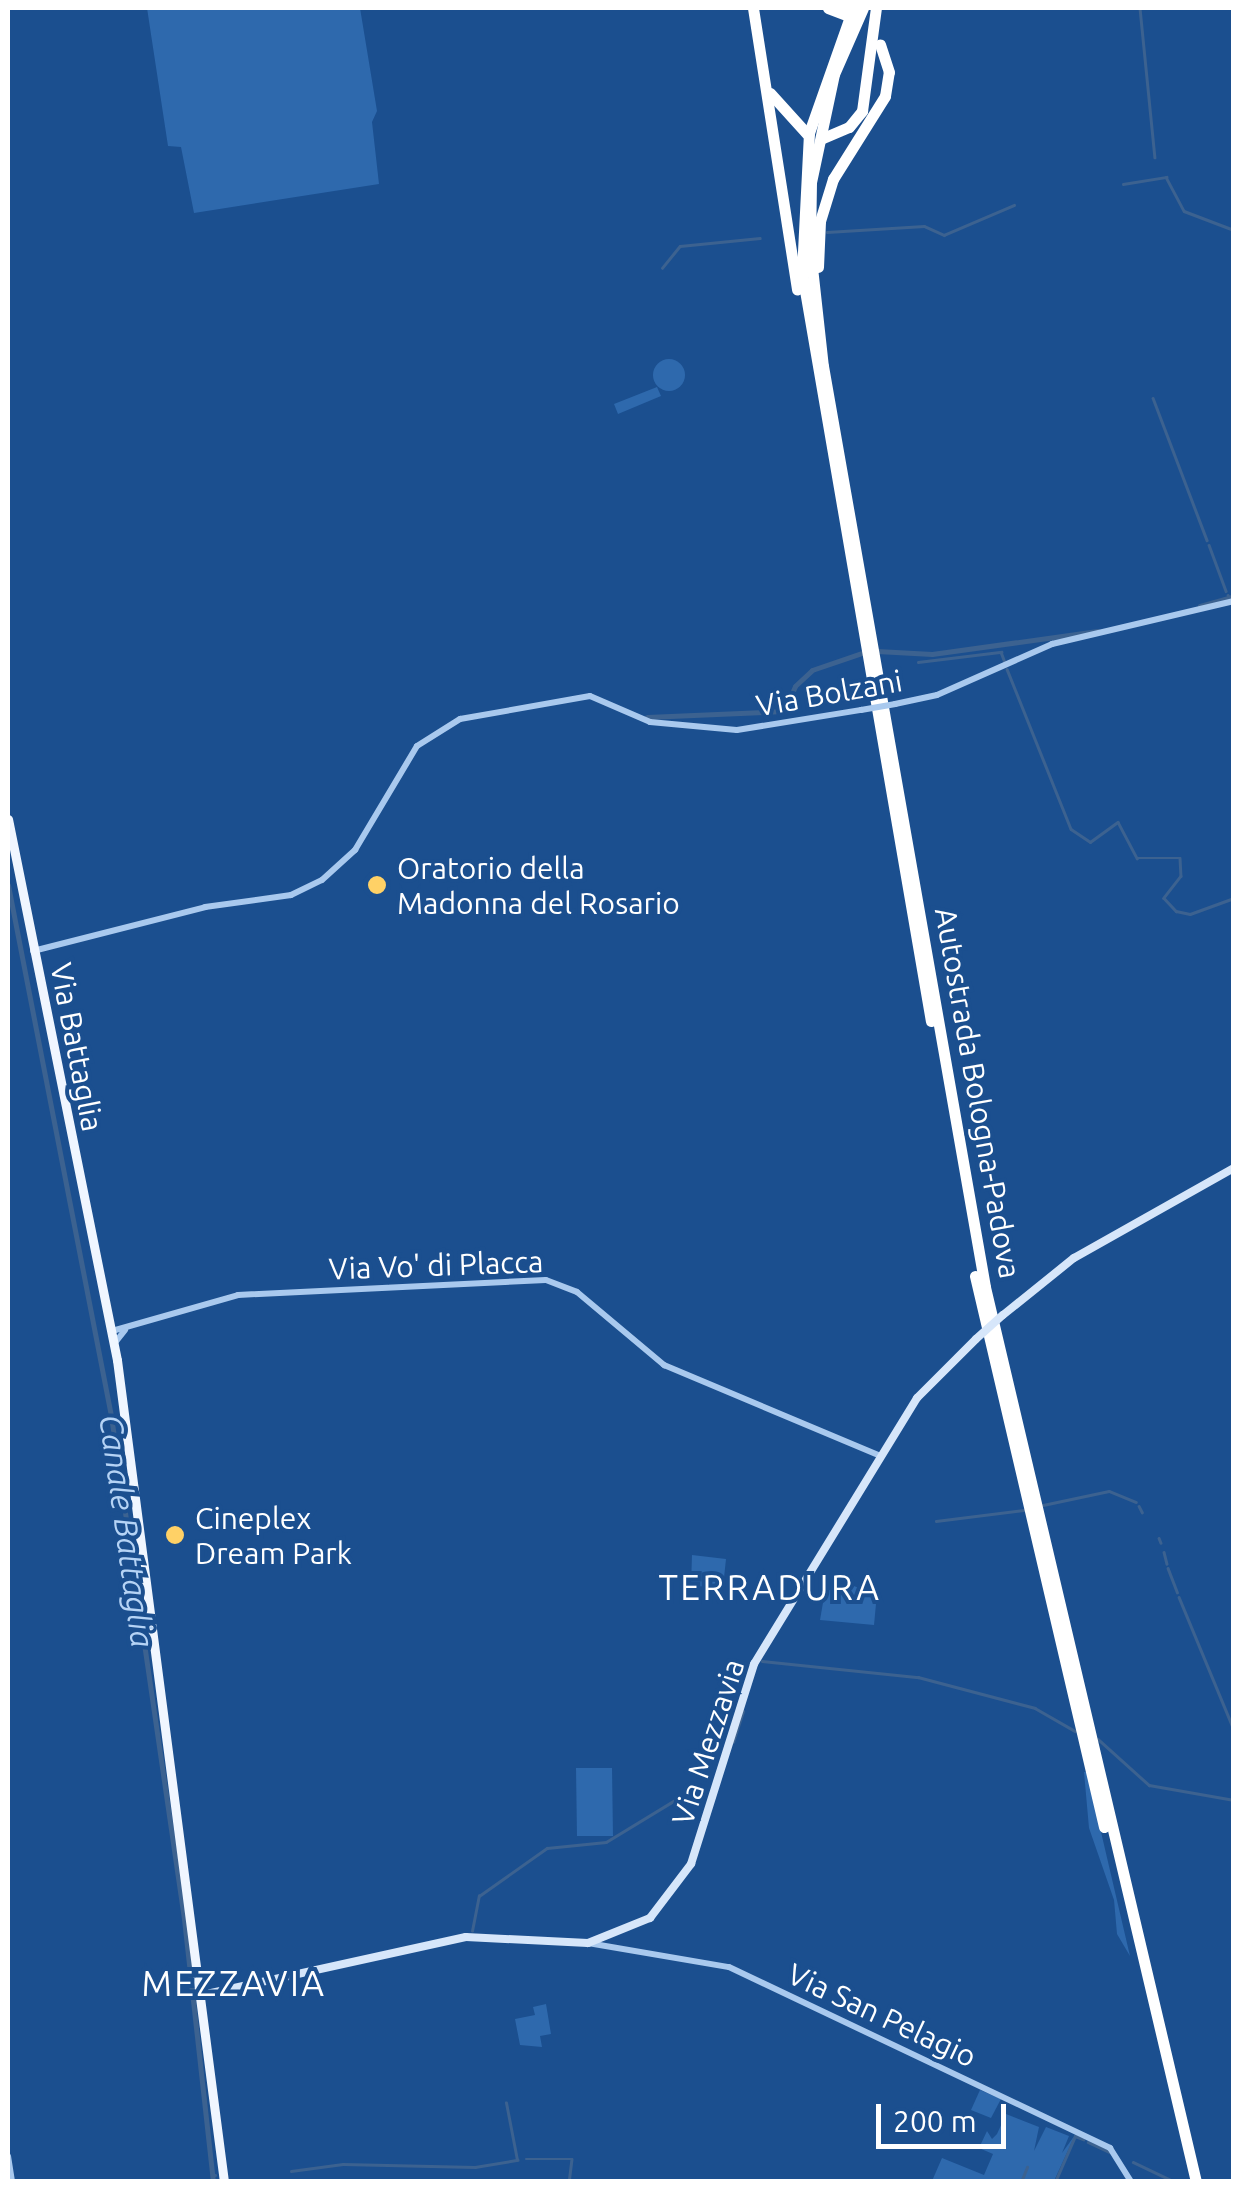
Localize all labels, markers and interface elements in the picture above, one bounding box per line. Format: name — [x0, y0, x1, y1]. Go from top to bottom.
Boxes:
street label: Via Bolzani — [753, 662, 905, 724]
place label: Oratorio della Madonna del Rosario — [397, 850, 680, 920]
marker: Oratorio della Madonna del Rosario — [366, 874, 388, 896]
street label: Autostrada Bologna-Padova — [928, 905, 1028, 1281]
street label: Via Battaglia — [43, 960, 111, 1134]
street label: Via Vo' di Placca — [328, 1243, 544, 1287]
water label: Canale Battaglia — [92, 1412, 162, 1650]
place label: Cineplex Dream Park — [195, 1500, 352, 1570]
marker: Cineplex Dream Park — [164, 1524, 186, 1546]
district label: TERRADURA — [658, 1566, 882, 1608]
street label: Via Mezzavia — [664, 1654, 752, 1830]
street label: Via San Pelagio — [782, 1956, 982, 2074]
district label: MEZZAVIA — [141, 1962, 327, 2004]
scale bar — [881, 2084, 1011, 2146]
text: 200 m — [893, 2104, 977, 2138]

